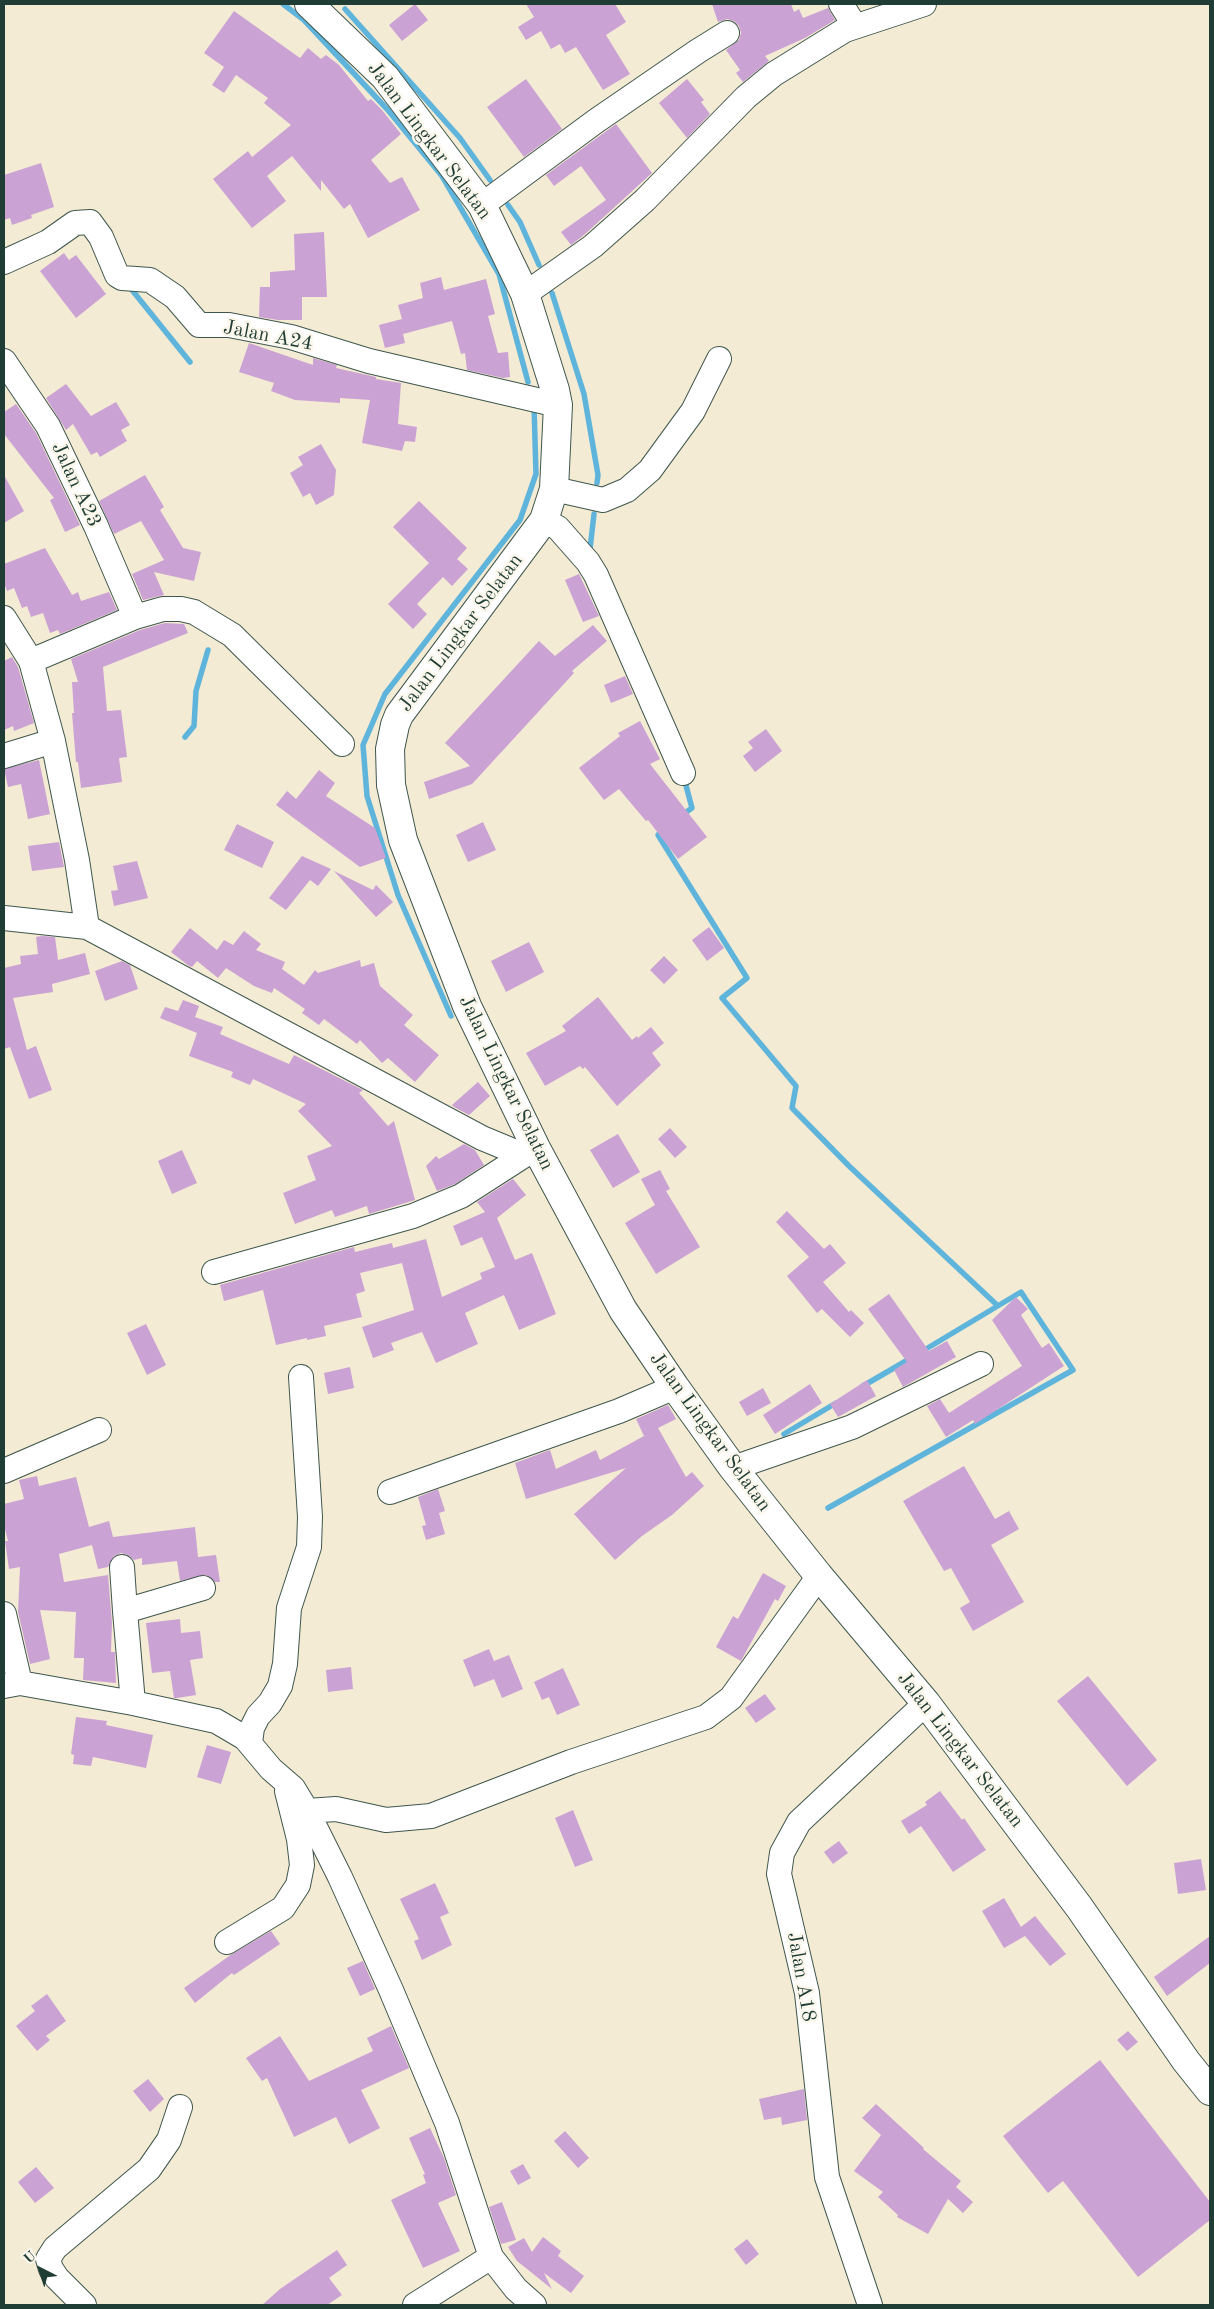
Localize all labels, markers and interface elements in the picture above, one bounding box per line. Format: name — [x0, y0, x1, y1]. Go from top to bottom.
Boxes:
street label: Jalan Lingkar Selatan — [362, 57, 496, 225]
street label: Jalan A24 — [221, 316, 315, 356]
street label: Jalan A23 — [46, 439, 106, 531]
street label: Jalan Lingkar Selatan — [394, 549, 528, 717]
street label: Jalan Lingkar Selatan — [453, 992, 559, 1174]
street label: Jalan Lingkar Selatan — [644, 1348, 776, 1516]
street label: Jalan Lingkar Selatan — [892, 1667, 1028, 1833]
street label: Jalan A18 — [781, 1930, 821, 2024]
north arrow — [15, 2244, 65, 2294]
text: U — [21, 2249, 39, 2267]

